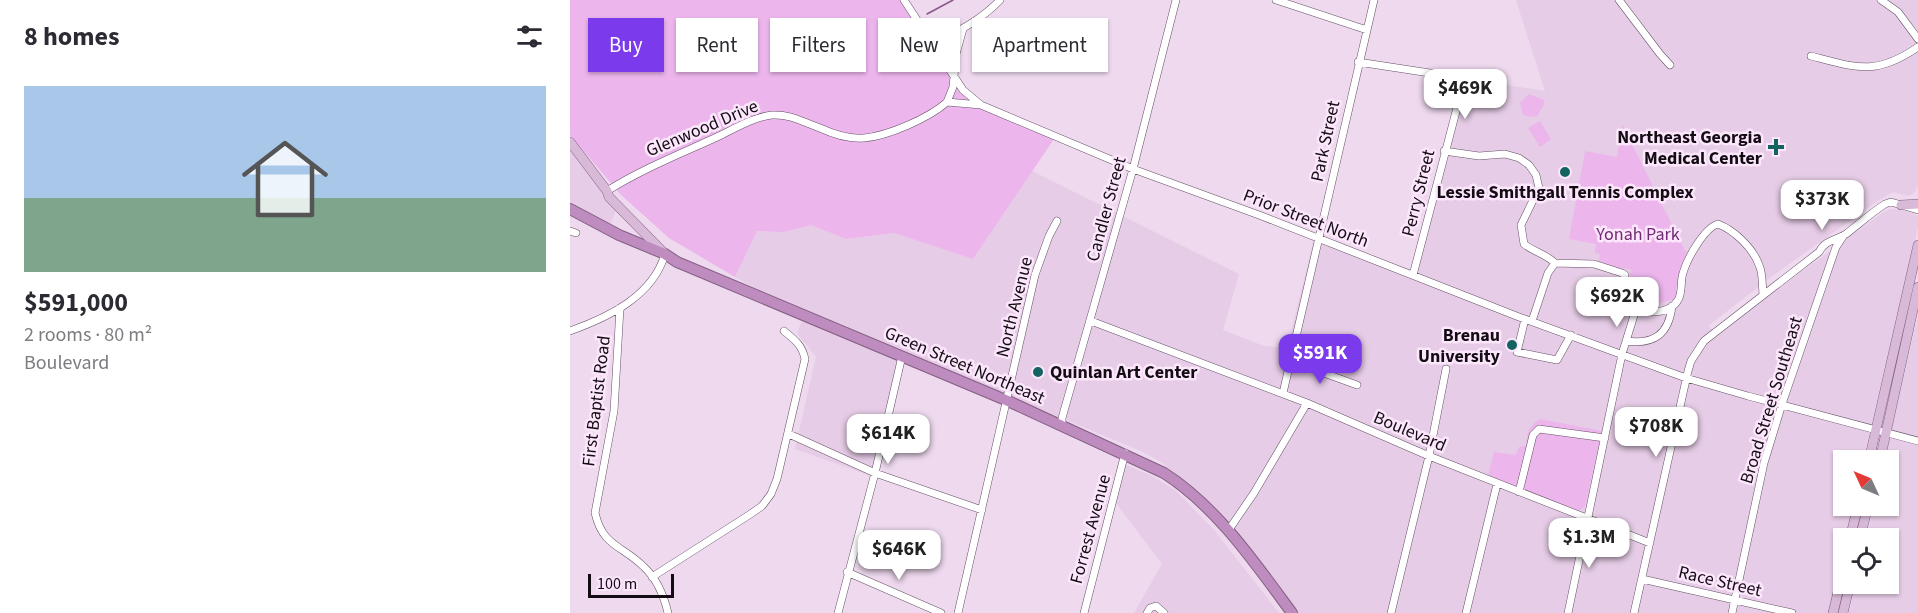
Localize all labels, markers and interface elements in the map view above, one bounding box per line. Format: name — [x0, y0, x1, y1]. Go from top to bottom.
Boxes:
text: 8 homes — [24, 18, 119, 55]
chip: Buy — [588, 18, 664, 72]
chip: Rent — [676, 18, 758, 72]
chip: Filters — [770, 18, 866, 72]
chip: New — [878, 18, 960, 72]
chip: Apartment — [972, 18, 1108, 72]
icon: filters — [513, 20, 546, 53]
pin: $469K — [1423, 69, 1507, 120]
text: $469K — [1438, 74, 1492, 102]
street label: Glenwood Drive — [642, 94, 762, 163]
street label: Park Street — [1305, 98, 1346, 184]
icon: home — [231, 125, 339, 233]
place label: Northeast Georgia Medical Center — [1617, 125, 1763, 171]
marker: Northeast Georgia Medical Center — [1767, 138, 1785, 156]
street label: Perry Street — [1396, 147, 1441, 239]
street label: Candler Street — [1080, 154, 1132, 264]
marker: Lessie Smithgall Tennis Complex — [1558, 165, 1572, 179]
place label: Lessie Smithgall Tennis Complex — [1436, 180, 1694, 205]
pin: $373K — [1780, 180, 1864, 231]
street label: Prior Street North — [1239, 183, 1372, 254]
text: $373K — [1795, 185, 1849, 213]
park label: Yonah Park — [1595, 222, 1680, 247]
street label: North Avenue — [990, 254, 1039, 360]
pin: $692K — [1575, 277, 1659, 328]
text: $692K — [1590, 282, 1644, 310]
text: $591,000 — [24, 284, 128, 321]
street label: Broad Street Southeast — [1734, 313, 1809, 487]
street label: Green Street Northeast — [881, 320, 1049, 411]
text: 2 rooms · 80 m² — [24, 321, 152, 349]
place label: Brenau University — [1418, 323, 1501, 369]
street label: First Baptist Road — [576, 334, 617, 468]
pin: $591K — [1278, 334, 1362, 385]
marker: Brenau University — [1505, 338, 1519, 352]
text: $591K — [1293, 339, 1347, 367]
text: Boulevard — [24, 349, 109, 377]
place label: Quinlan Art Center — [1050, 360, 1198, 385]
marker: Quinlan Art Center — [1031, 365, 1045, 379]
street label: Boulevard — [1370, 405, 1450, 458]
pin: $708K — [1614, 407, 1698, 458]
text: $708K — [1629, 412, 1683, 440]
pin: $614K — [846, 414, 930, 465]
text: $614K — [861, 419, 915, 447]
north arrow — [1833, 450, 1899, 516]
map controls — [1833, 450, 1899, 594]
street label: Forrest Avenue — [1064, 472, 1117, 586]
pin: $1.3M — [1547, 518, 1631, 569]
text: $1.3M — [1563, 523, 1615, 551]
button: locate — [1833, 528, 1899, 594]
pin: $646K — [857, 530, 941, 581]
text: $646K — [872, 535, 926, 563]
street label: Race Street — [1676, 560, 1764, 603]
scale bar — [588, 571, 674, 598]
text: 100 m — [597, 573, 637, 595]

